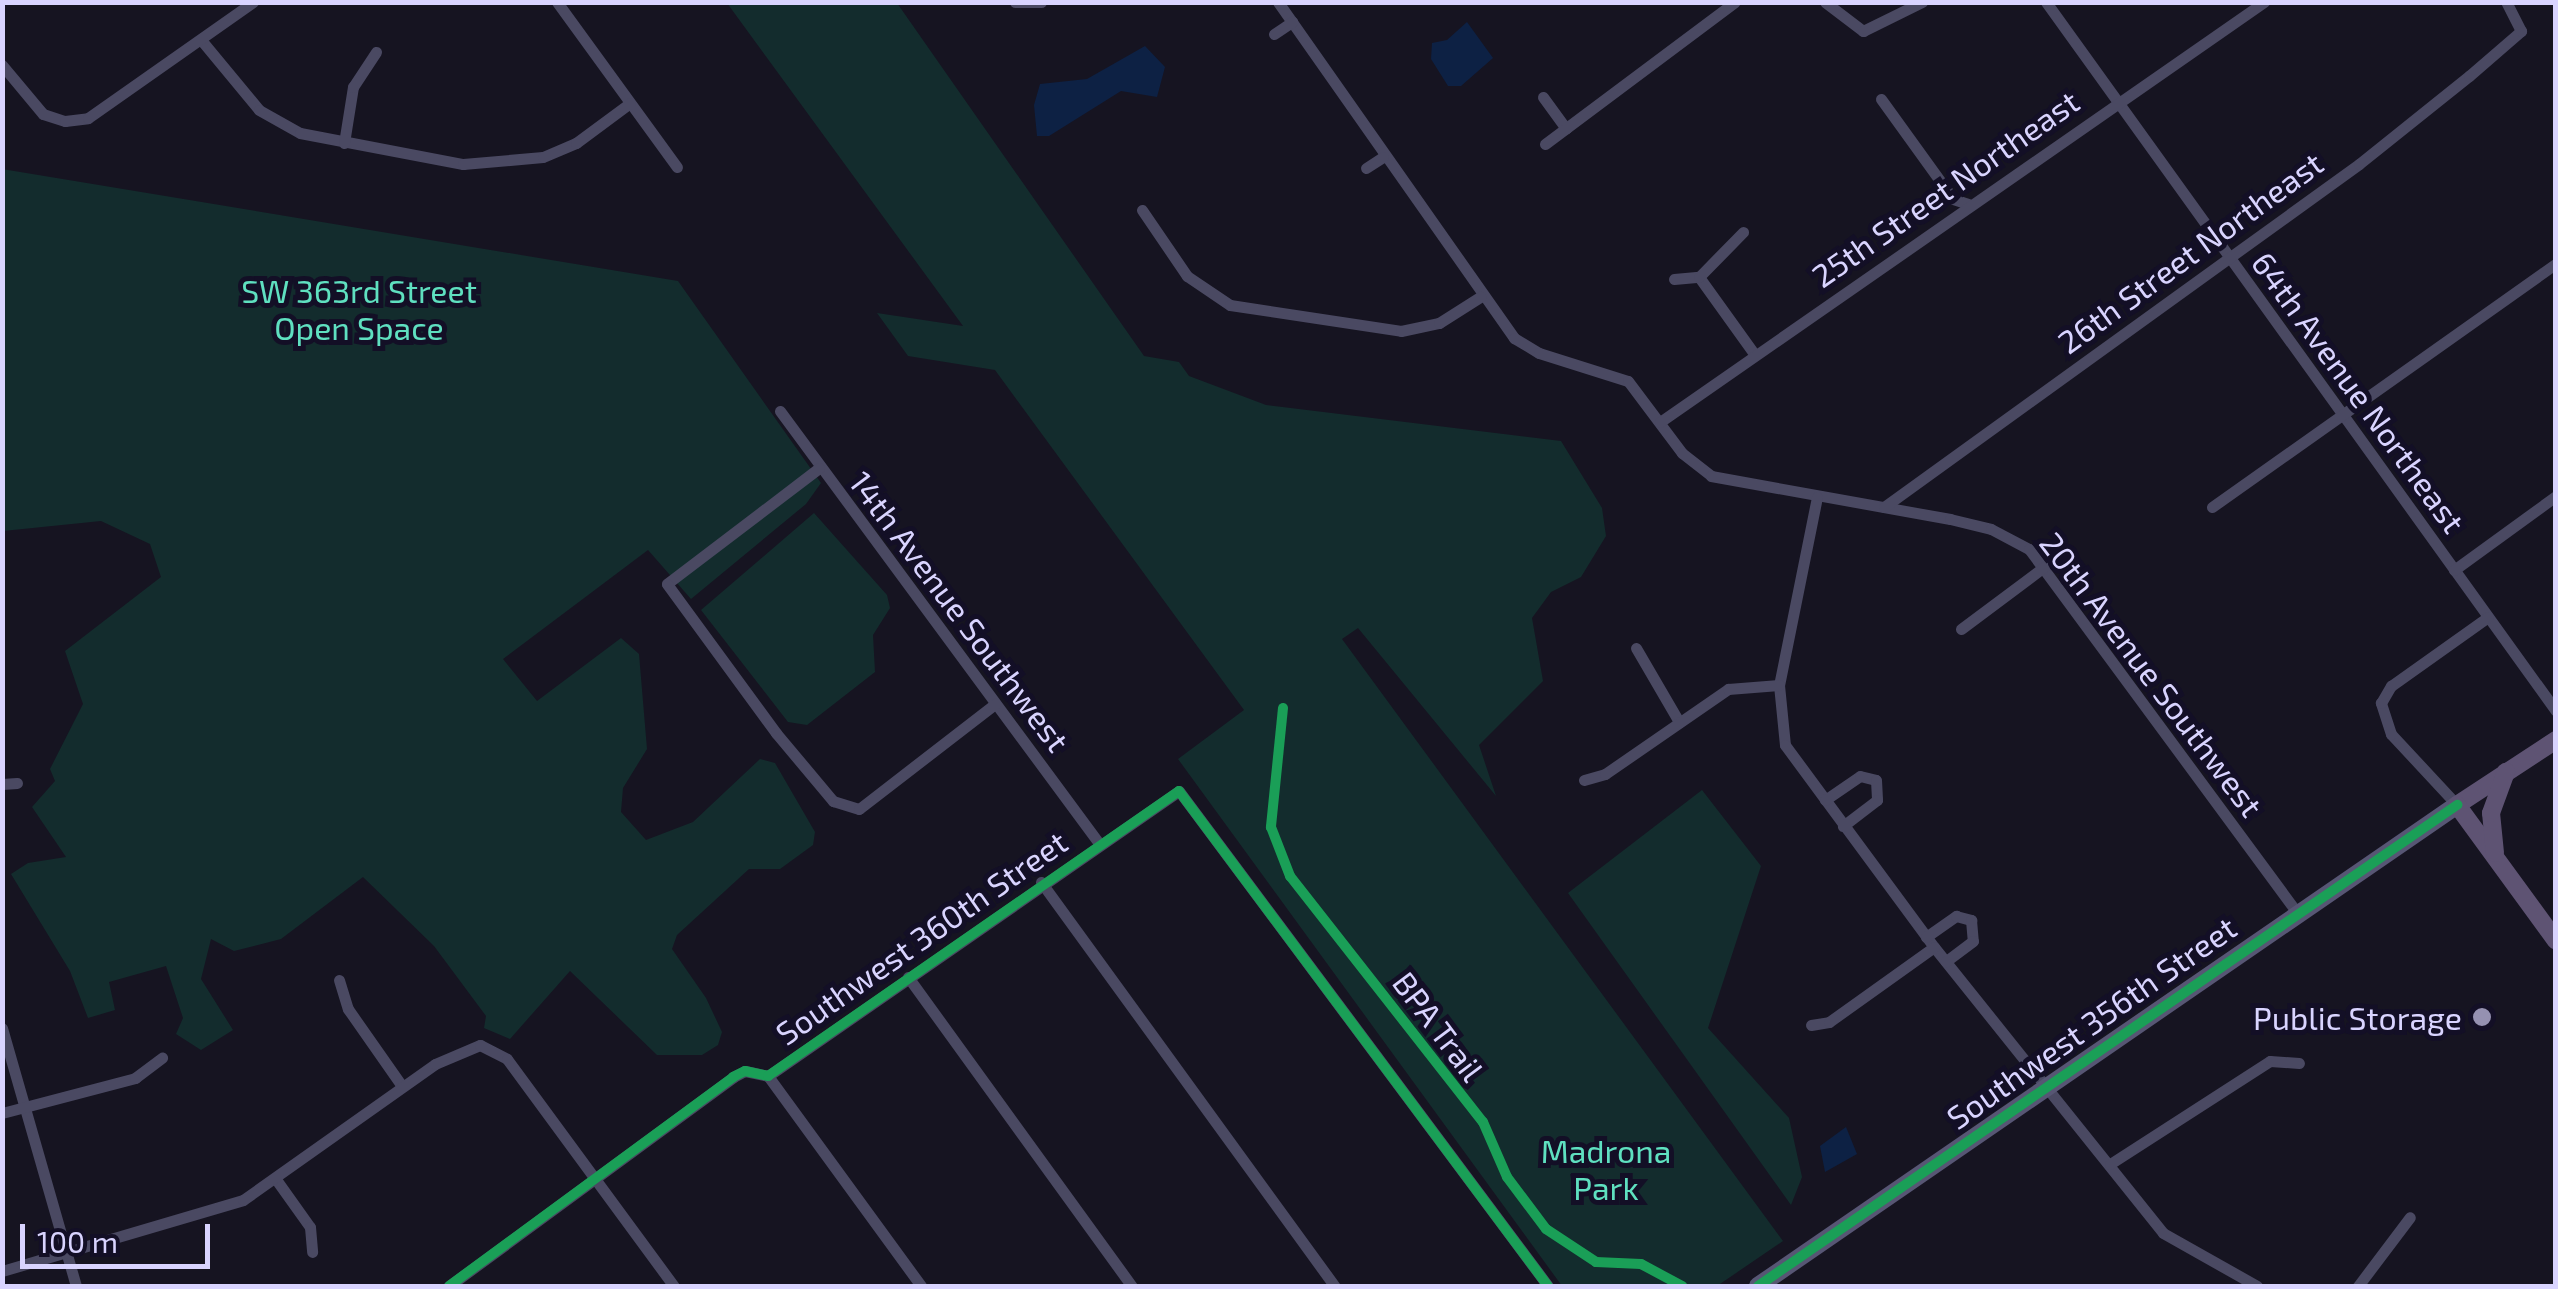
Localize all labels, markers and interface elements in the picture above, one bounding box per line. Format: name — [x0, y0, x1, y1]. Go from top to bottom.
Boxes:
street label: 25th Street Northeast — [1804, 81, 2086, 295]
street label: 26th Street Northeast — [2050, 143, 2330, 361]
street label: 64th Avenue Northeast — [2244, 244, 2474, 540]
park label: SW 363rd Street Open Space — [241, 272, 477, 347]
street label: 14th Avenue Southwest — [842, 463, 1078, 759]
street label: 20th Avenue Southwest — [2032, 524, 2272, 824]
street label: Southwest 360th Street — [768, 822, 1074, 1052]
street label: Southwest 356th Street — [1939, 908, 2243, 1136]
street label: BPA Trail — [1385, 963, 1493, 1089]
place label: Public Storage — [2253, 998, 2462, 1036]
marker: Public Storage — [2471, 1006, 2493, 1028]
park label: Madrona Park — [1541, 1132, 1671, 1207]
scale bar — [25, 1204, 215, 1266]
text: 100 m — [37, 1223, 118, 1259]

